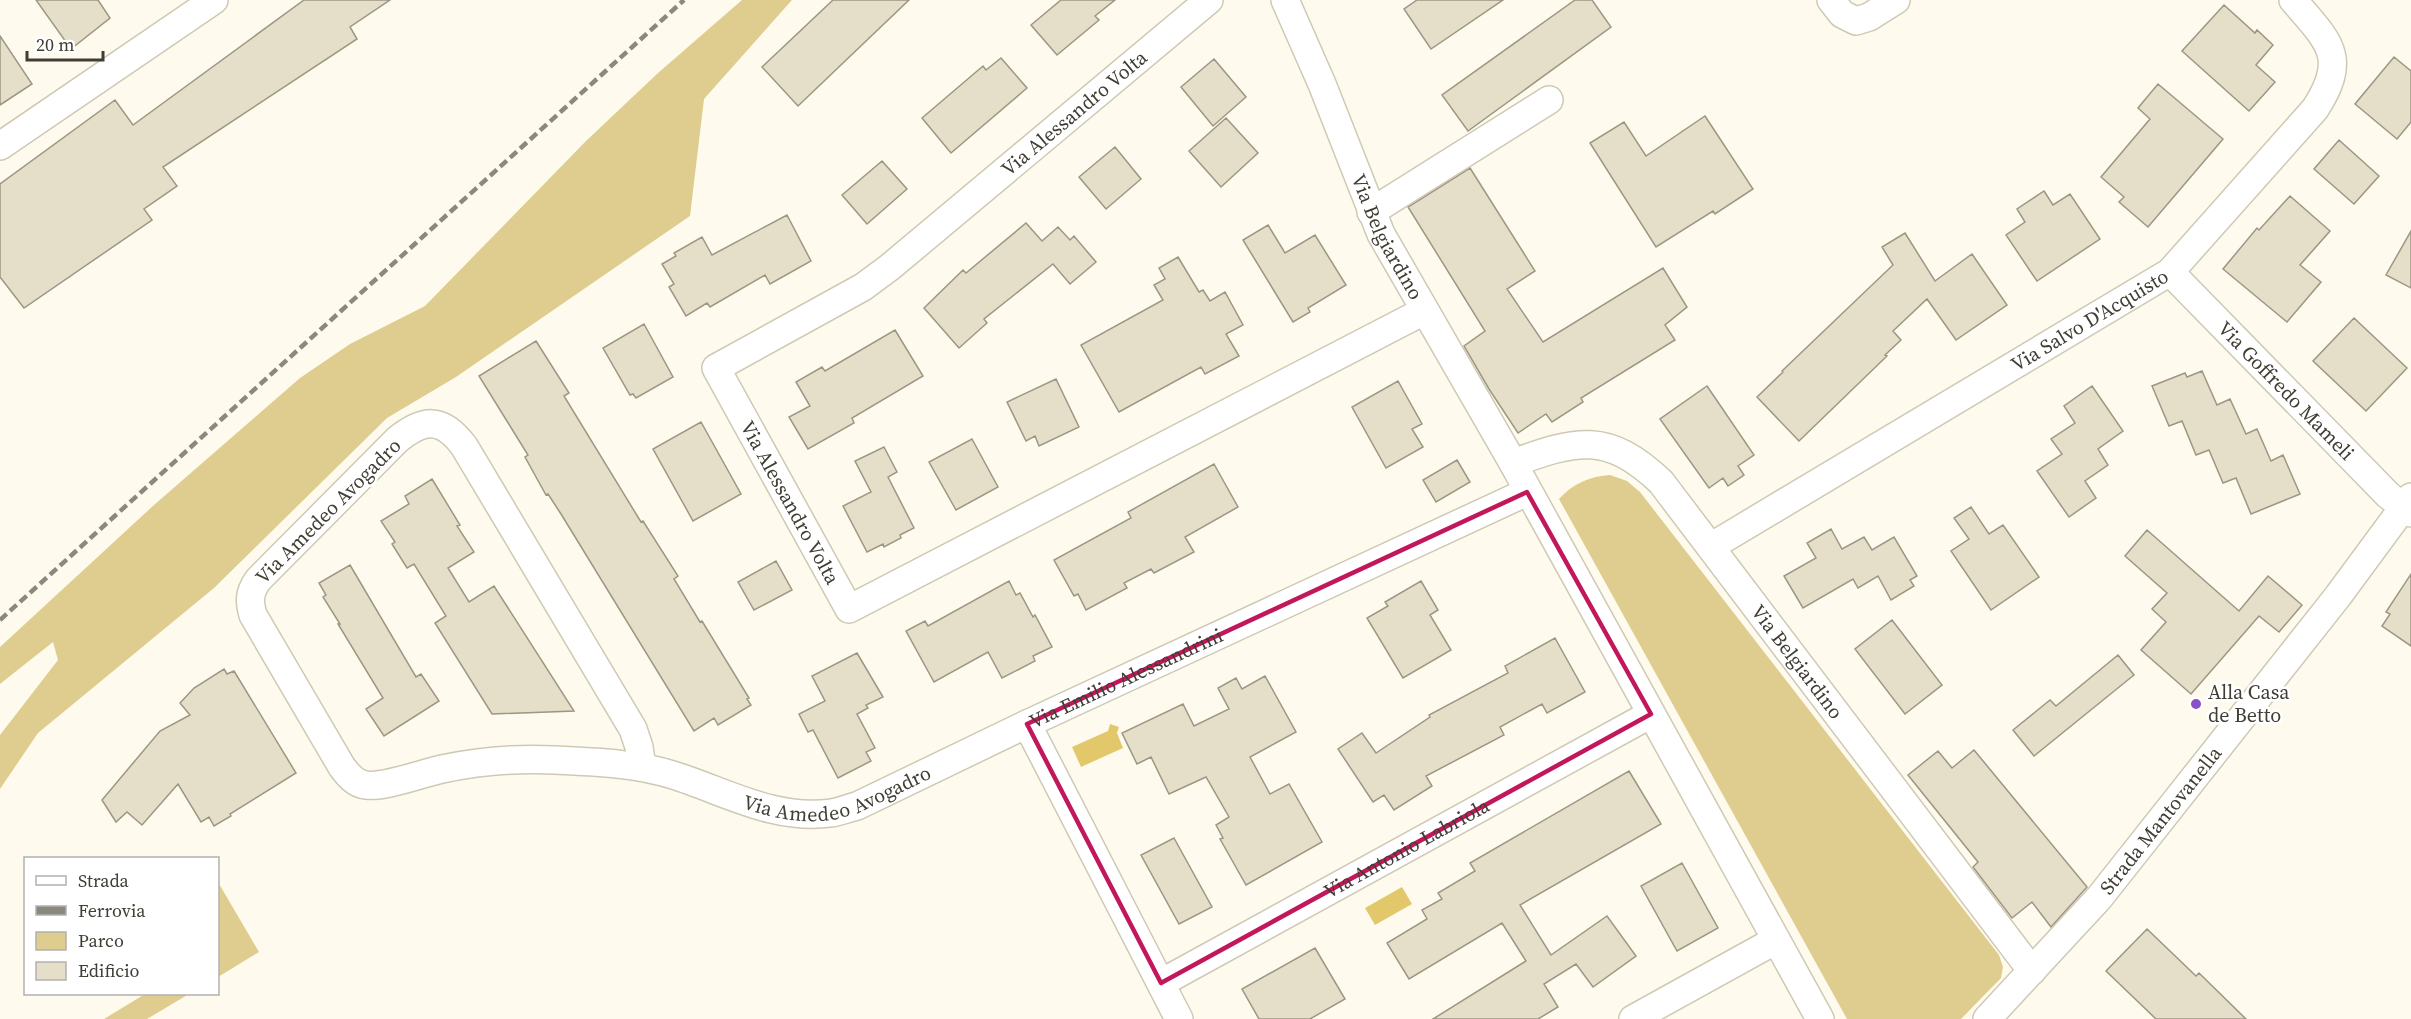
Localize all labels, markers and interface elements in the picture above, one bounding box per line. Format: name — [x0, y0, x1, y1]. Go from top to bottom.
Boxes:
scale bar — [27, 24, 104, 62]
text: 20 m — [36, 32, 74, 57]
street label: Via Alessandro Volta — [995, 43, 1154, 182]
street label: Via Belgiardino — [1345, 170, 1430, 305]
street label: Via Salvo D'Acquisto — [2006, 262, 2174, 378]
street label: Via Goffredo Mameli — [2211, 315, 2361, 467]
street label: Via Alessandro Volta — [734, 416, 847, 590]
street label: Via Amedeo Avogadro — [249, 432, 407, 590]
street label: Via Belgiardino — [1745, 598, 1850, 725]
street label: Via Emilio Alessandrini — [1025, 621, 1227, 735]
place label: Alla Casa de Betto — [2208, 678, 2290, 729]
marker: Alla Casa de Betto — [2189, 697, 2203, 711]
street label: Strada Mantovanella — [2093, 740, 2229, 900]
street label: Via Amedeo Avogadro — [740, 758, 935, 828]
street label: Via Antonio Labriola — [1319, 791, 1495, 905]
legend — [24, 857, 219, 995]
text: Strada — [78, 868, 129, 893]
text: Ferrovia — [78, 898, 146, 923]
text: Parco — [78, 928, 124, 953]
text: Edificio — [78, 958, 139, 983]

